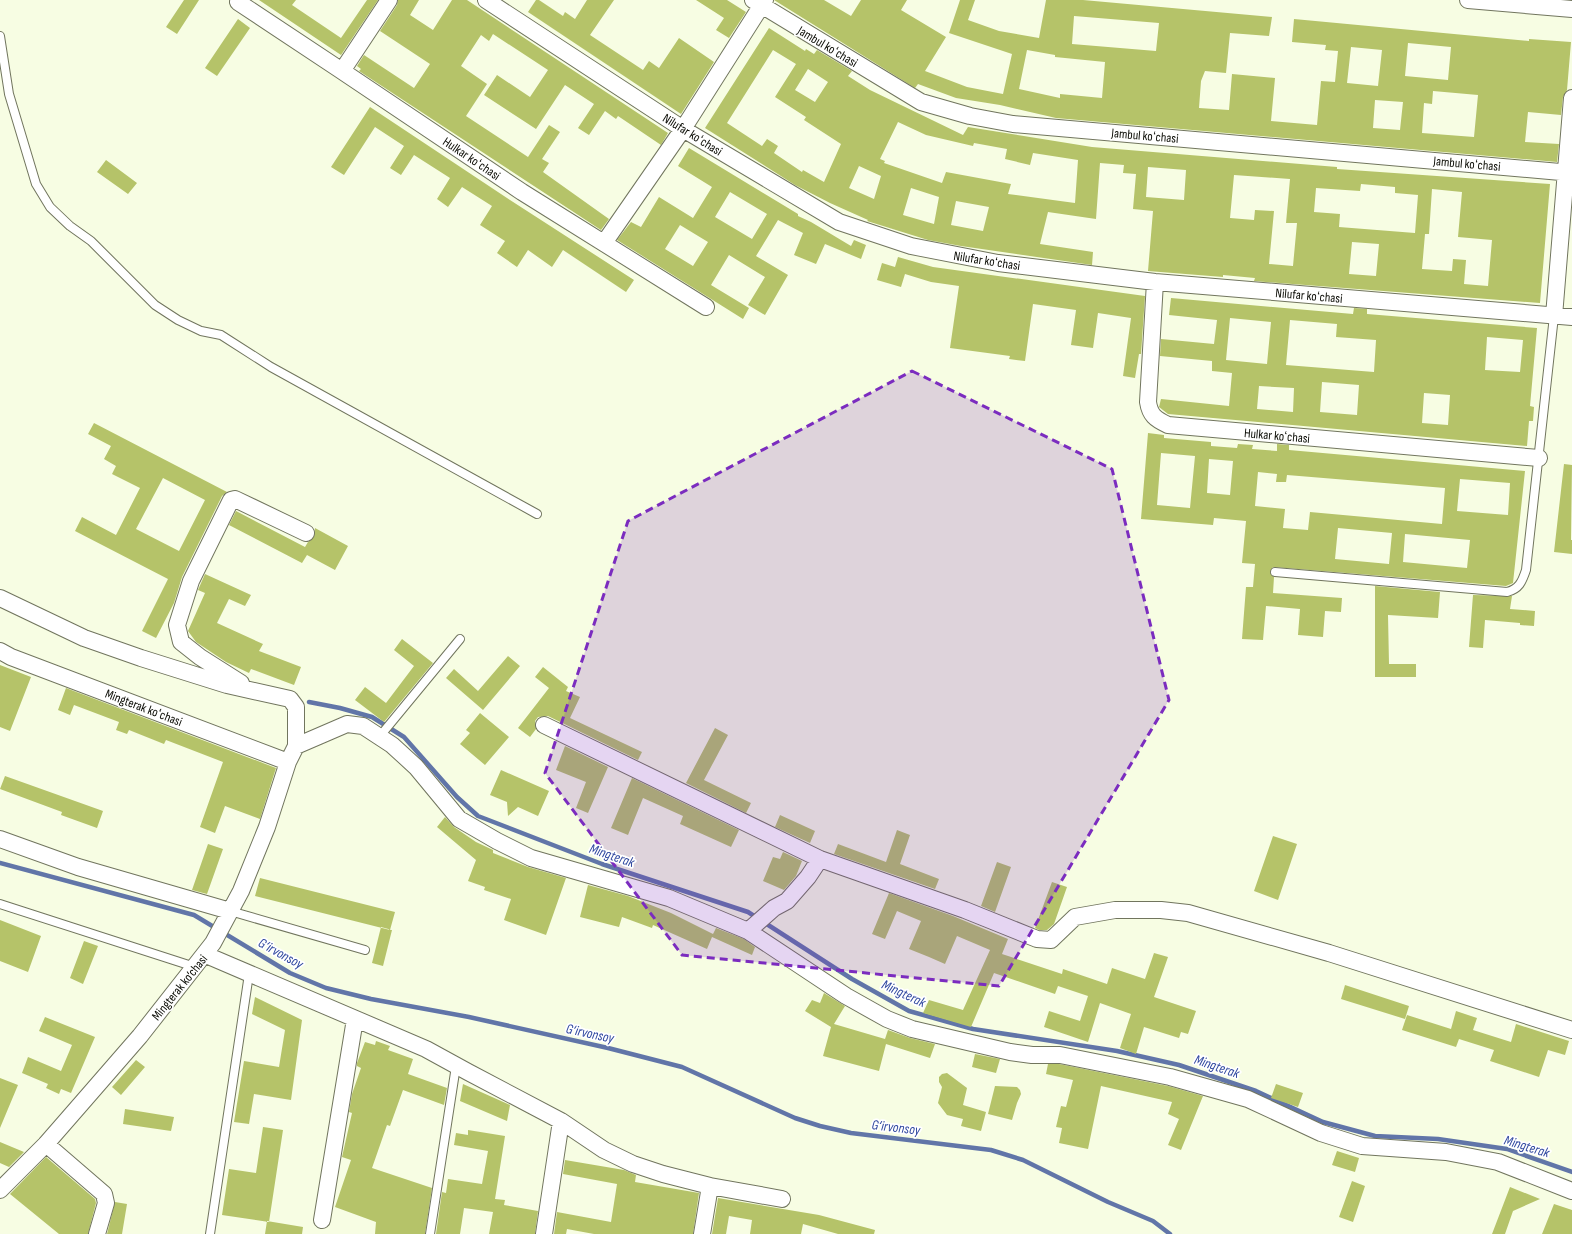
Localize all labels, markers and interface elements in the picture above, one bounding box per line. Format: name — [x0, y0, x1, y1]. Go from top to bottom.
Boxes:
street label: Jambul koʻchasi — [794, 22, 860, 71]
street label: Nilufar koʻchasi — [660, 110, 725, 159]
street label: Jambul koʻchasi — [1110, 125, 1179, 147]
street label: Hulkar koʻchasi — [440, 134, 503, 184]
street label: Jambul koʻchasi — [1432, 153, 1501, 175]
street label: Nilufar koʻchasi — [952, 248, 1021, 274]
street label: Nilufar koʻchasi — [1275, 285, 1343, 307]
street label: Hulkar koʻchasi — [1243, 425, 1311, 447]
street label: Mingterak koʻchasi — [103, 686, 185, 730]
water label: Mingterak — [587, 840, 637, 871]
water label: G‘irvonsoy — [255, 934, 307, 973]
street label: Mingterak ko‘chasi — [148, 952, 211, 1024]
water label: Mingterak — [879, 976, 929, 1011]
water label: G‘irvonsoy — [564, 1020, 616, 1047]
water label: Mingterak — [1192, 1051, 1242, 1082]
water label: G‘irvonsoy — [871, 1116, 922, 1139]
water label: Mingterak — [1502, 1132, 1552, 1162]

